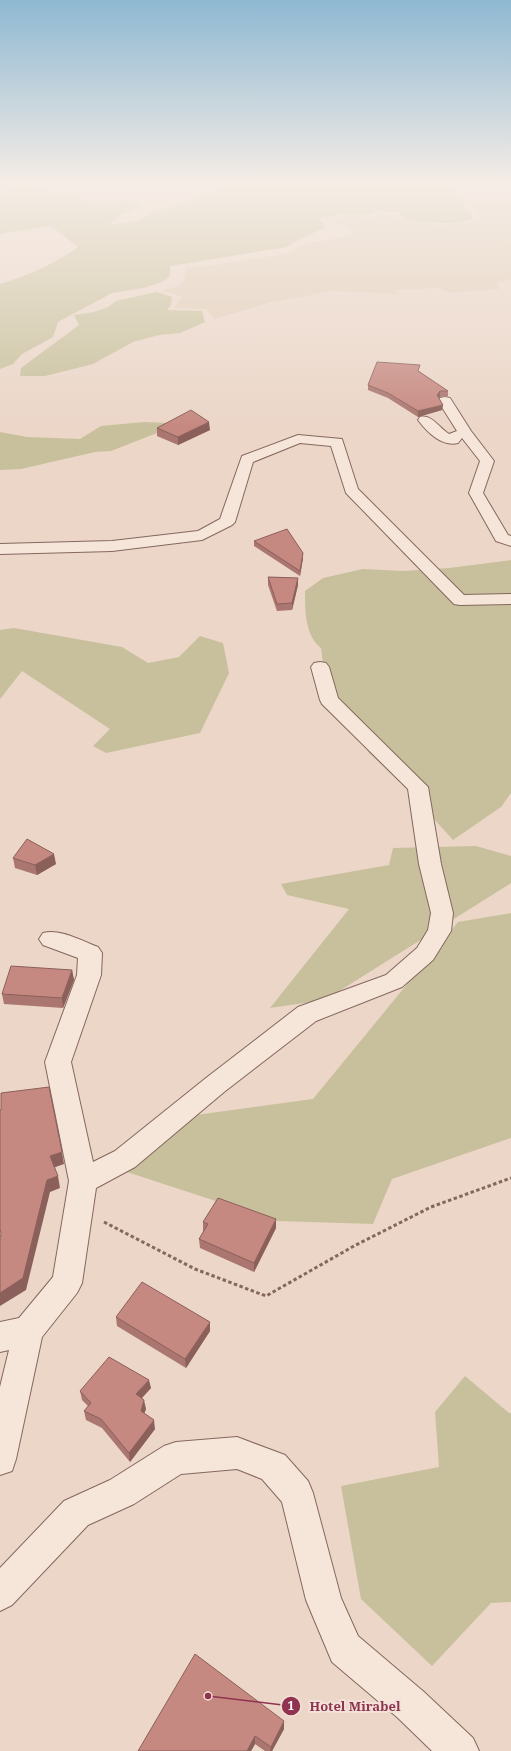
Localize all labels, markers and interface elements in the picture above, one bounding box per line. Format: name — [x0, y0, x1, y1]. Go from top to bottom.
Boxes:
callout: Hotel Mirabel — [281, 1693, 408, 1718]
text: 1 — [288, 1697, 295, 1714]
text: Hotel Mirabel — [309, 1697, 401, 1715]

